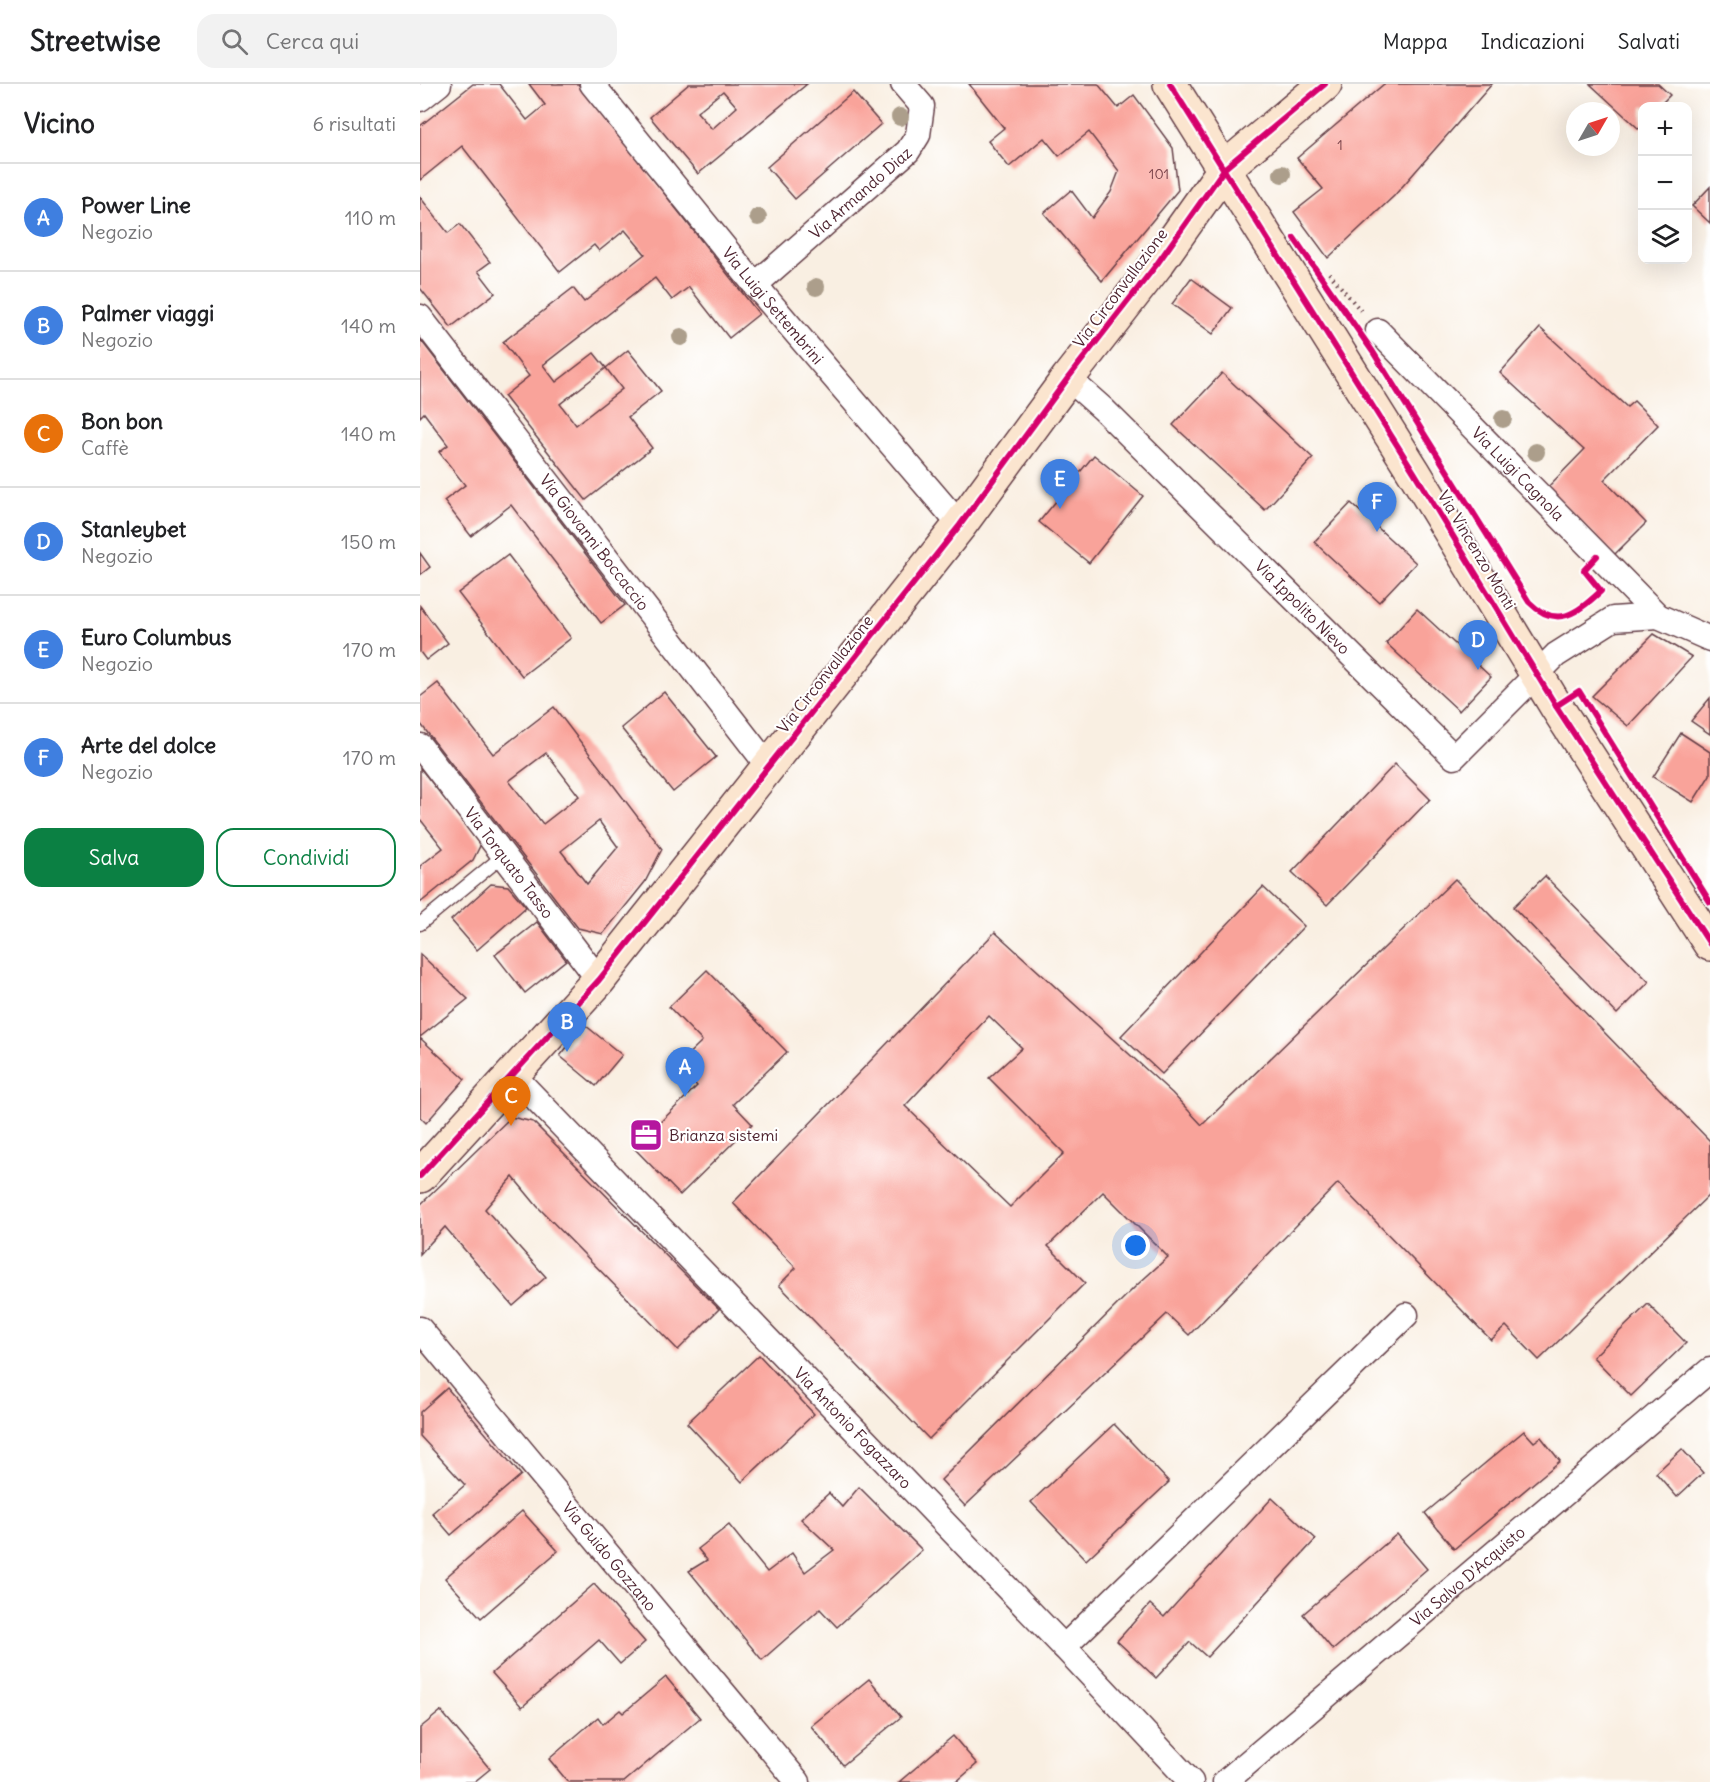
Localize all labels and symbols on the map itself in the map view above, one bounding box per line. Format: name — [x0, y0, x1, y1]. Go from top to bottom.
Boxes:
north arrow — [1566, 102, 1620, 156]
house number: 1 — [1337, 136, 1343, 154]
street label: Via Armando Diaz — [805, 142, 916, 243]
house number: 101 — [1149, 165, 1169, 183]
street label: Via Circonvallazione — [1069, 224, 1171, 352]
street label: Via Luigi Settembrini — [718, 243, 828, 368]
street label: Via Luigi Cagnola — [1468, 423, 1569, 525]
pin: E — [1040, 460, 1080, 509]
street label: Via Giovanni Boccaccio — [536, 470, 654, 614]
pin: F — [1358, 482, 1396, 532]
street label: Via Vincenzo Monti — [1434, 487, 1520, 613]
street label: Via Ippolito Nievo — [1251, 556, 1355, 658]
street label: Via Circonvallazione — [773, 611, 877, 737]
pin: D — [1458, 620, 1498, 670]
street label: Via Torquato Tasso — [460, 803, 558, 922]
pin: B — [548, 1002, 586, 1052]
pin: A — [666, 1048, 704, 1097]
pin: C — [492, 1076, 530, 1126]
office icon: Brianza sistemi — [628, 1117, 664, 1153]
place label: Brianza sistemi — [669, 1125, 778, 1145]
your location — [1121, 1231, 1150, 1260]
street label: Via Antonio Fogazzaro — [790, 1363, 916, 1493]
street label: Via Guido Gozzano — [558, 1498, 661, 1615]
street label: Via Salvo D'Acquisto — [1406, 1522, 1529, 1630]

